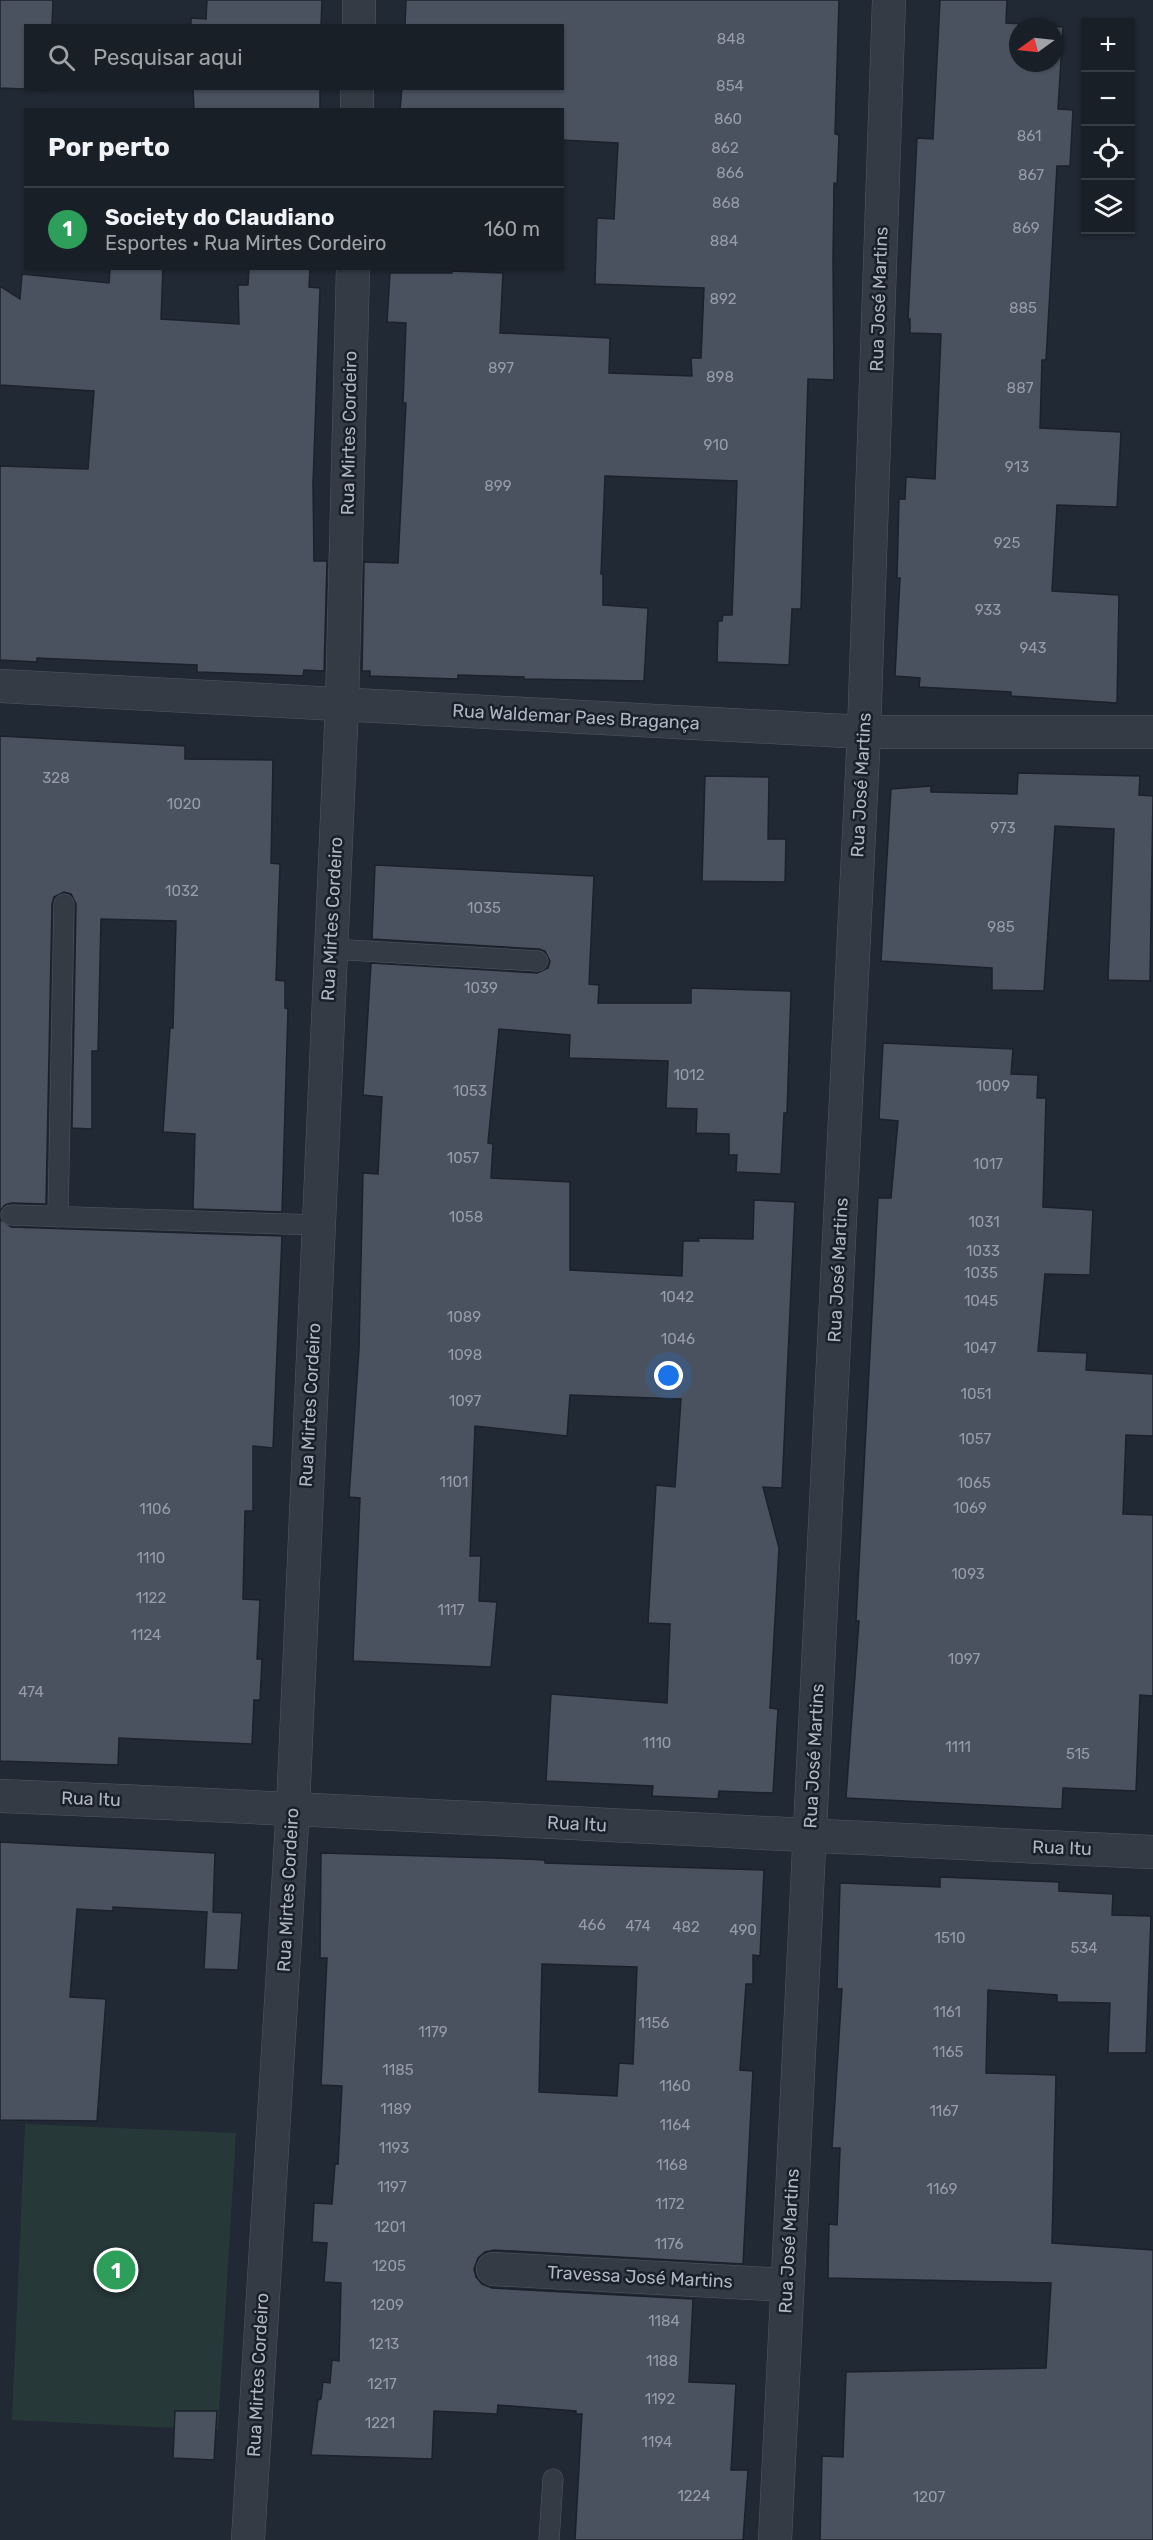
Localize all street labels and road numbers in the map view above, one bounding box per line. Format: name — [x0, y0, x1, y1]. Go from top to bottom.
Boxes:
street label: Rua José Martins — [865, 226, 893, 372]
street label: Rua Mirtes Cordeiro — [337, 351, 361, 515]
street label: Rua Waldemar Paes Bragança — [452, 700, 700, 734]
street label: Rua José Martins — [846, 712, 876, 858]
street label: Rua Mirtes Cordeiro — [317, 836, 347, 1002]
street label: Rua José Martins — [823, 1197, 853, 1343]
street label: Rua Mirtes Cordeiro — [295, 1322, 325, 1488]
street label: Rua José Martins — [799, 1683, 829, 1829]
street label: Rua Itu — [61, 1787, 121, 1811]
street label: Rua Mirtes Cordeiro — [273, 1807, 303, 1973]
street label: Rua Itu — [547, 1811, 607, 1837]
street label: Rua Itu — [1032, 1836, 1092, 1860]
street label: Rua José Martins — [774, 2168, 804, 2314]
street label: Travessa José Martins — [547, 2261, 733, 2293]
street label: Rua Mirtes Cordeiro — [243, 2292, 273, 2458]

